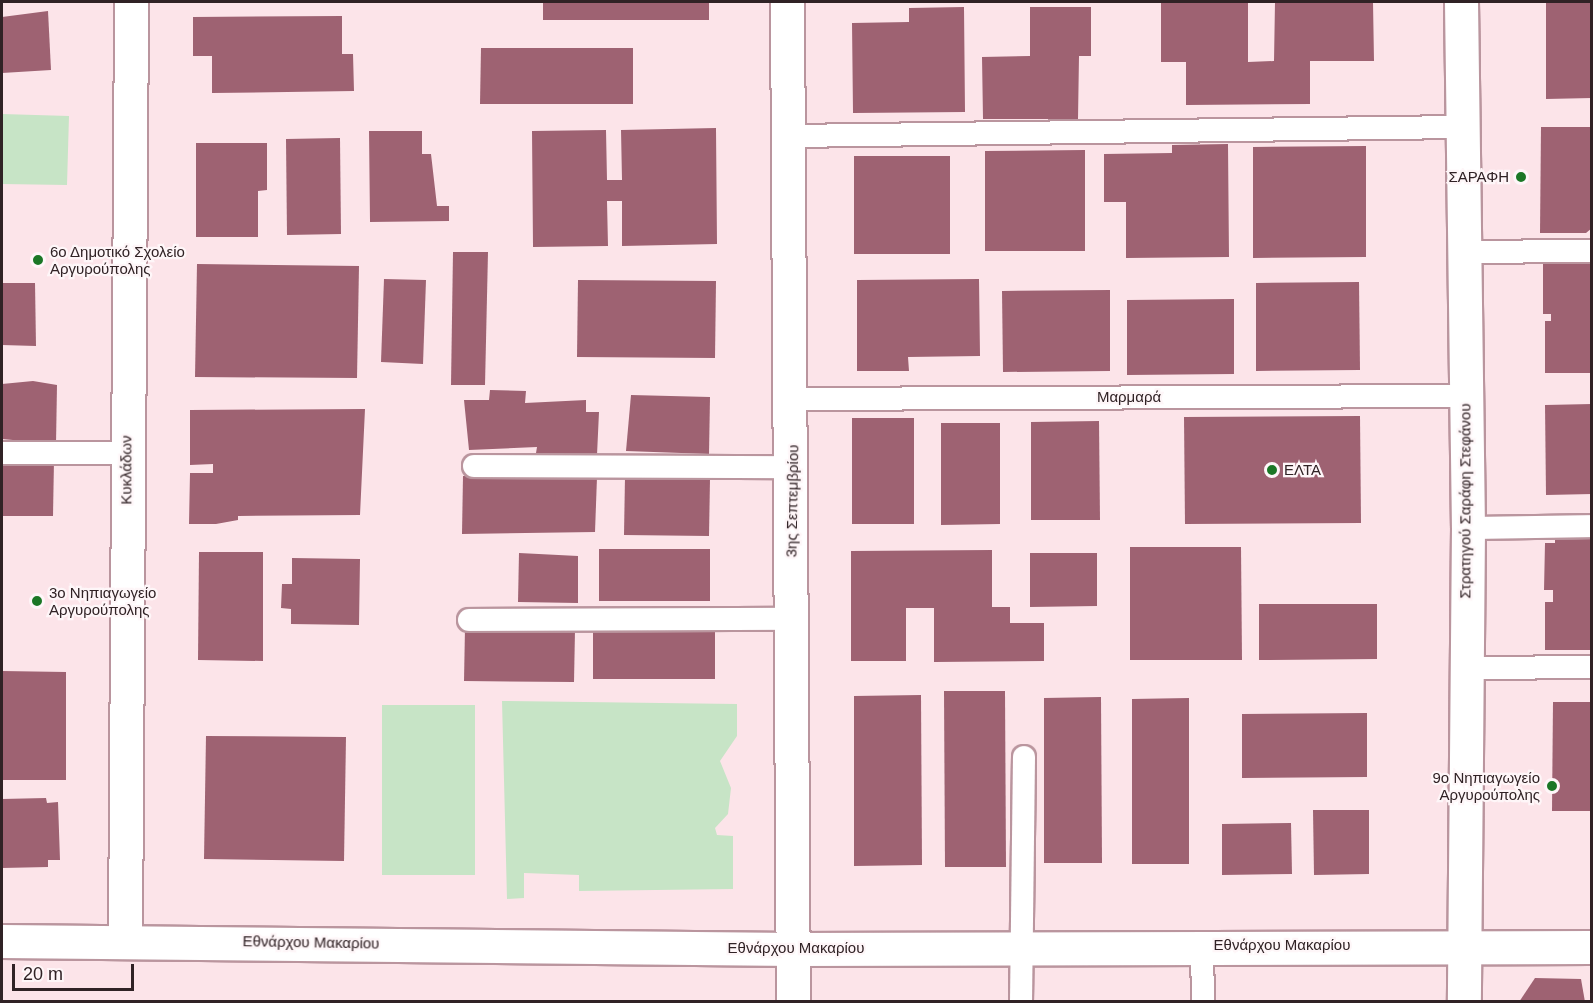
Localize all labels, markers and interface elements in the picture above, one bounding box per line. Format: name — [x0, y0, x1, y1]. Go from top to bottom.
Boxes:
place label: ΣΑΡΑΦΗ — [1448, 168, 1509, 186]
marker: ΣΑΡΑΦΗ — [1514, 170, 1528, 184]
place label: 6ο Δημοτικό Σχολείο Αργυρούπολης — [50, 242, 186, 277]
marker: 6ο Δημοτικό Σχολείο Αργυρούπολης — [31, 253, 45, 267]
street label: Μαρμαρά — [1097, 388, 1161, 406]
street label: Στρατηγού Σαράφη Στεφάνου — [1456, 403, 1474, 599]
street label: Κυκλάδων — [117, 435, 135, 505]
street label: 3ης Σεπτεμβρίου — [782, 445, 802, 557]
place label: ΕΛΤΑ — [1284, 461, 1321, 479]
marker: ΕΛΤΑ — [1265, 463, 1279, 477]
place label: 3ο Νηπιαγωγείο Αργυρούπολης — [49, 583, 156, 618]
marker: 3ο Νηπιαγωγείο Αργυρούπολης — [30, 594, 44, 608]
place label: 9ο Νηπιαγωγείο Αργυρούπολης — [1433, 768, 1540, 803]
marker: 9ο Νηπιαγωγείο Αργυρούπολης — [1545, 779, 1559, 793]
street label: Εθνάρχου Μακαρίου — [242, 932, 380, 952]
street label: Εθνάρχου Μακαρίου — [1214, 936, 1350, 954]
street label: Εθνάρχου Μακαρίου — [728, 939, 864, 957]
scale bar — [15, 952, 136, 990]
text: 20 m — [23, 964, 63, 984]

